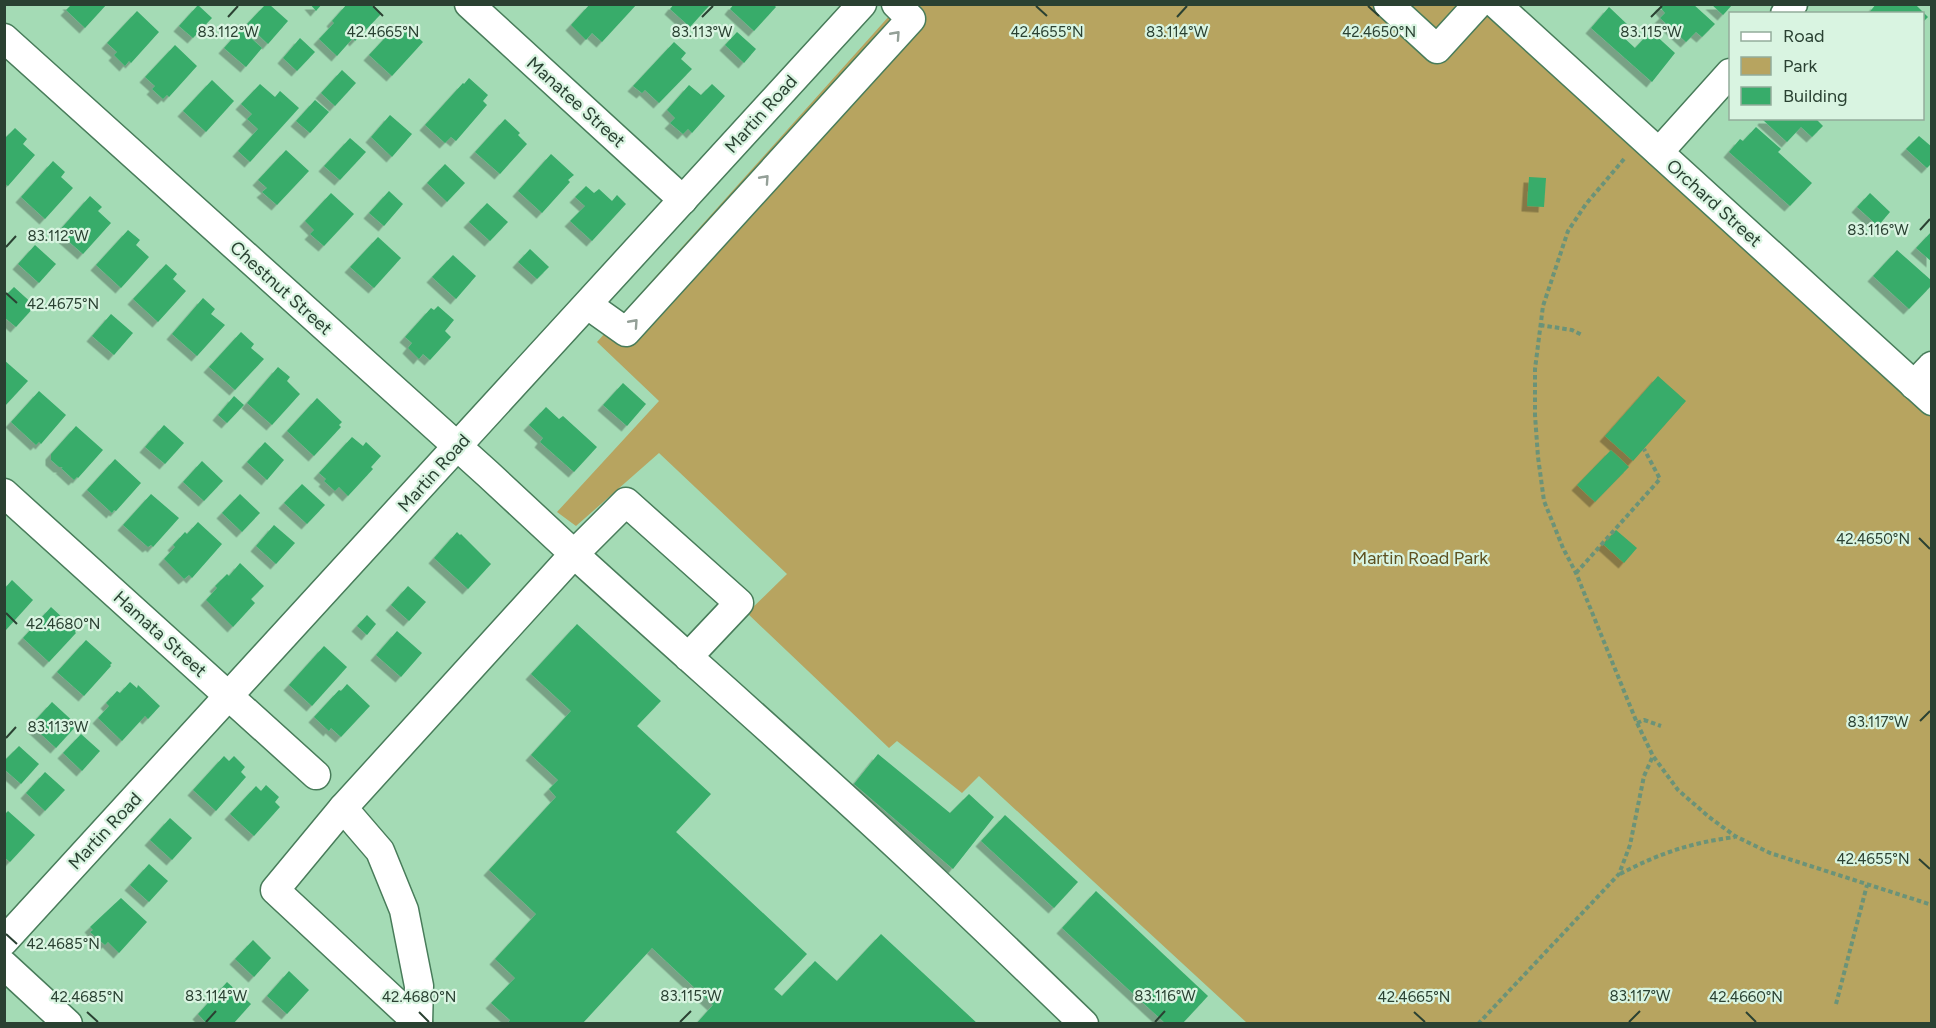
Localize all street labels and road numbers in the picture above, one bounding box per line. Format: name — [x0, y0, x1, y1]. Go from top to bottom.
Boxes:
street label: Manatee Street — [522, 52, 630, 152]
street label: Martin Road — [720, 70, 802, 158]
street label: Orchard Street — [1662, 155, 1766, 252]
street label: Chestnut Street — [225, 236, 337, 340]
street label: Martin Road — [393, 429, 475, 517]
street label: Hamata Street — [109, 586, 211, 682]
street label: Martin Road — [64, 788, 146, 874]

